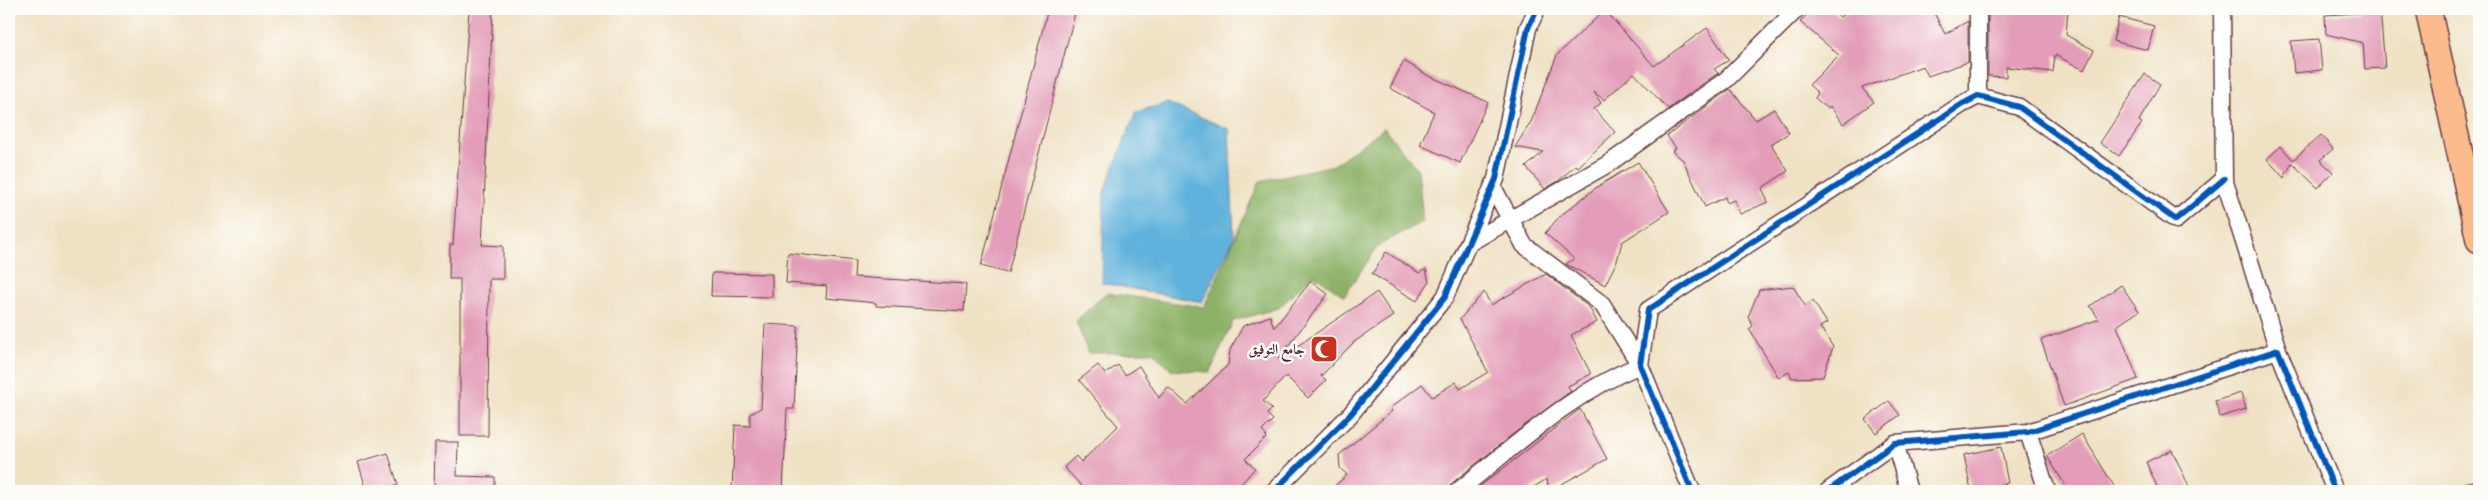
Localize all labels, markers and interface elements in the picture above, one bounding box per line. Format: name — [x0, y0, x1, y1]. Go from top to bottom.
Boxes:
mosque icon: جامع التوفيق — [1309, 334, 1339, 364]
place label: جامع التوفيق — [1248, 341, 1306, 362]

